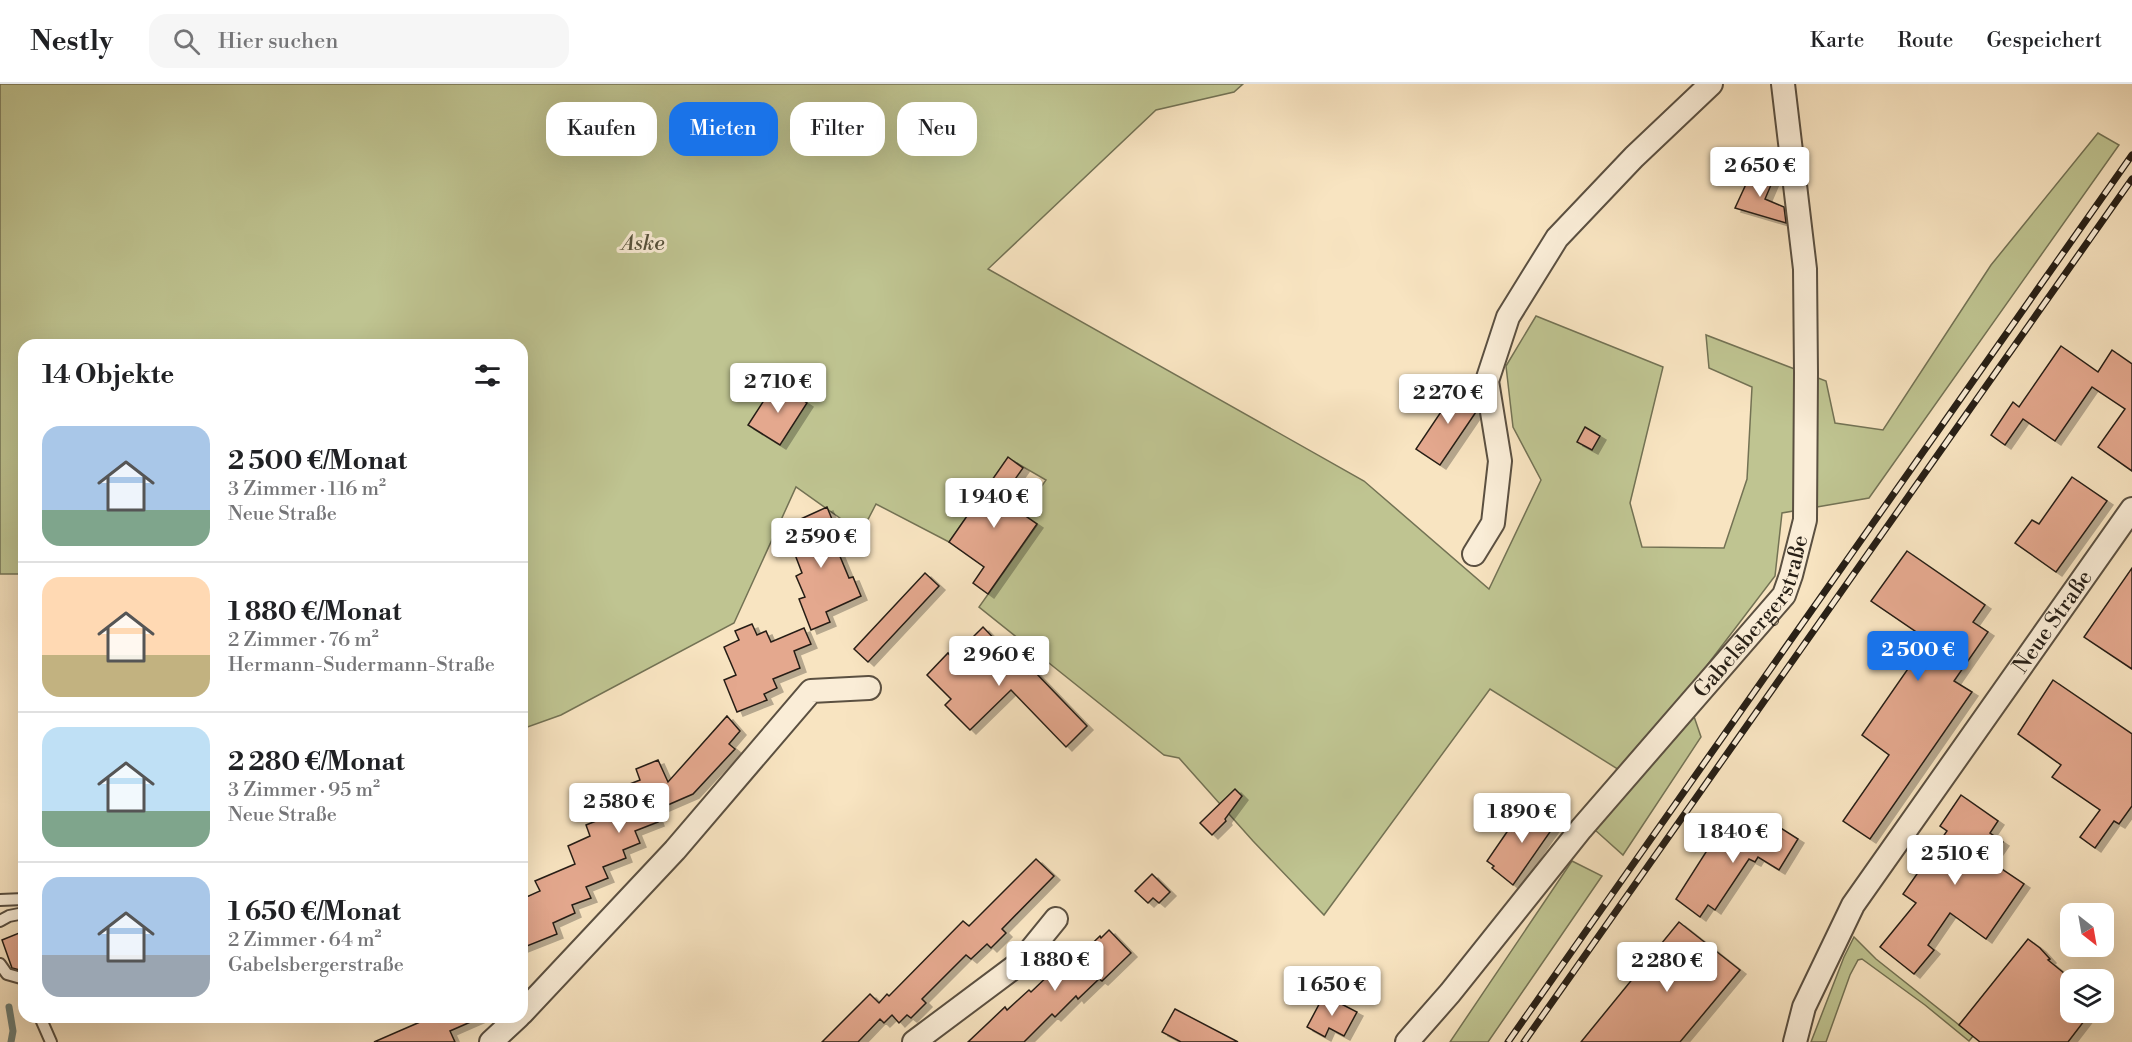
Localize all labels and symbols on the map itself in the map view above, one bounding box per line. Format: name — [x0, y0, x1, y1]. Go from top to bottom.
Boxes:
pin: 2 650 € — [1705, 147, 1815, 198]
park label: Aske — [620, 230, 664, 257]
pin: 2 710 € — [723, 363, 833, 414]
pin: 2 270 € — [1393, 374, 1503, 425]
pin: 1 940 € — [939, 478, 1049, 529]
pin: 2 590 € — [766, 518, 876, 569]
street label: Gabelsbergerstraße — [1688, 532, 1814, 703]
street label: Neue Straße — [2007, 565, 2098, 678]
pin: 2 500 € — [1863, 631, 1973, 682]
pin: 2 960 € — [944, 636, 1054, 687]
pin: 2 580 € — [564, 783, 674, 834]
pin: 1 890 € — [1467, 793, 1577, 844]
pin: 1 840 € — [1678, 813, 1788, 864]
pin: 2 510 € — [1900, 835, 2010, 886]
north arrow — [2060, 903, 2114, 957]
pin: 1 880 € — [1000, 941, 1110, 992]
pin: 2 280 € — [1612, 942, 1722, 993]
pin: 1 650 € — [1277, 966, 1387, 1017]

